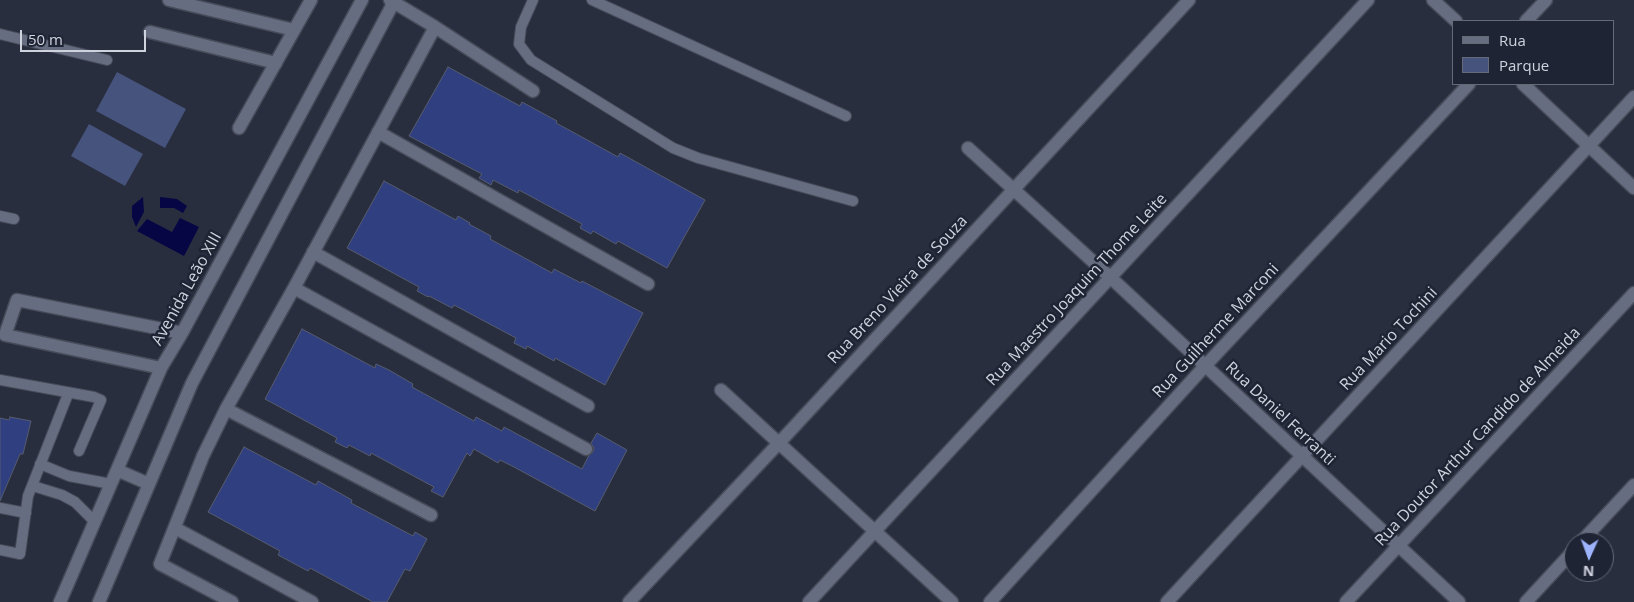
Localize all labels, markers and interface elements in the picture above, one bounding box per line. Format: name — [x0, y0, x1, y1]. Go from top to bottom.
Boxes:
scale bar — [22, 20, 149, 52]
legend — [1452, 20, 1614, 85]
text: 50 m — [28, 29, 63, 49]
text: Rua — [1499, 30, 1526, 50]
text: Parque — [1499, 55, 1549, 75]
street label: Rua Maestro Joaquim Thome Leite — [983, 190, 1171, 390]
street label: Rua Breno Vieira de Souza — [824, 212, 972, 368]
street label: Avenida Leão XIII — [148, 229, 226, 349]
street label: Rua Guilherme Marconi — [1149, 260, 1283, 402]
street label: Rua Mario Tochini — [1336, 283, 1442, 395]
street label: Rua Doutor Arthur Candido de Almeida — [1371, 324, 1585, 550]
street label: Rua Daniel Ferranti — [1221, 358, 1339, 470]
north arrow — [1564, 532, 1614, 582]
text: N — [1582, 562, 1595, 581]

